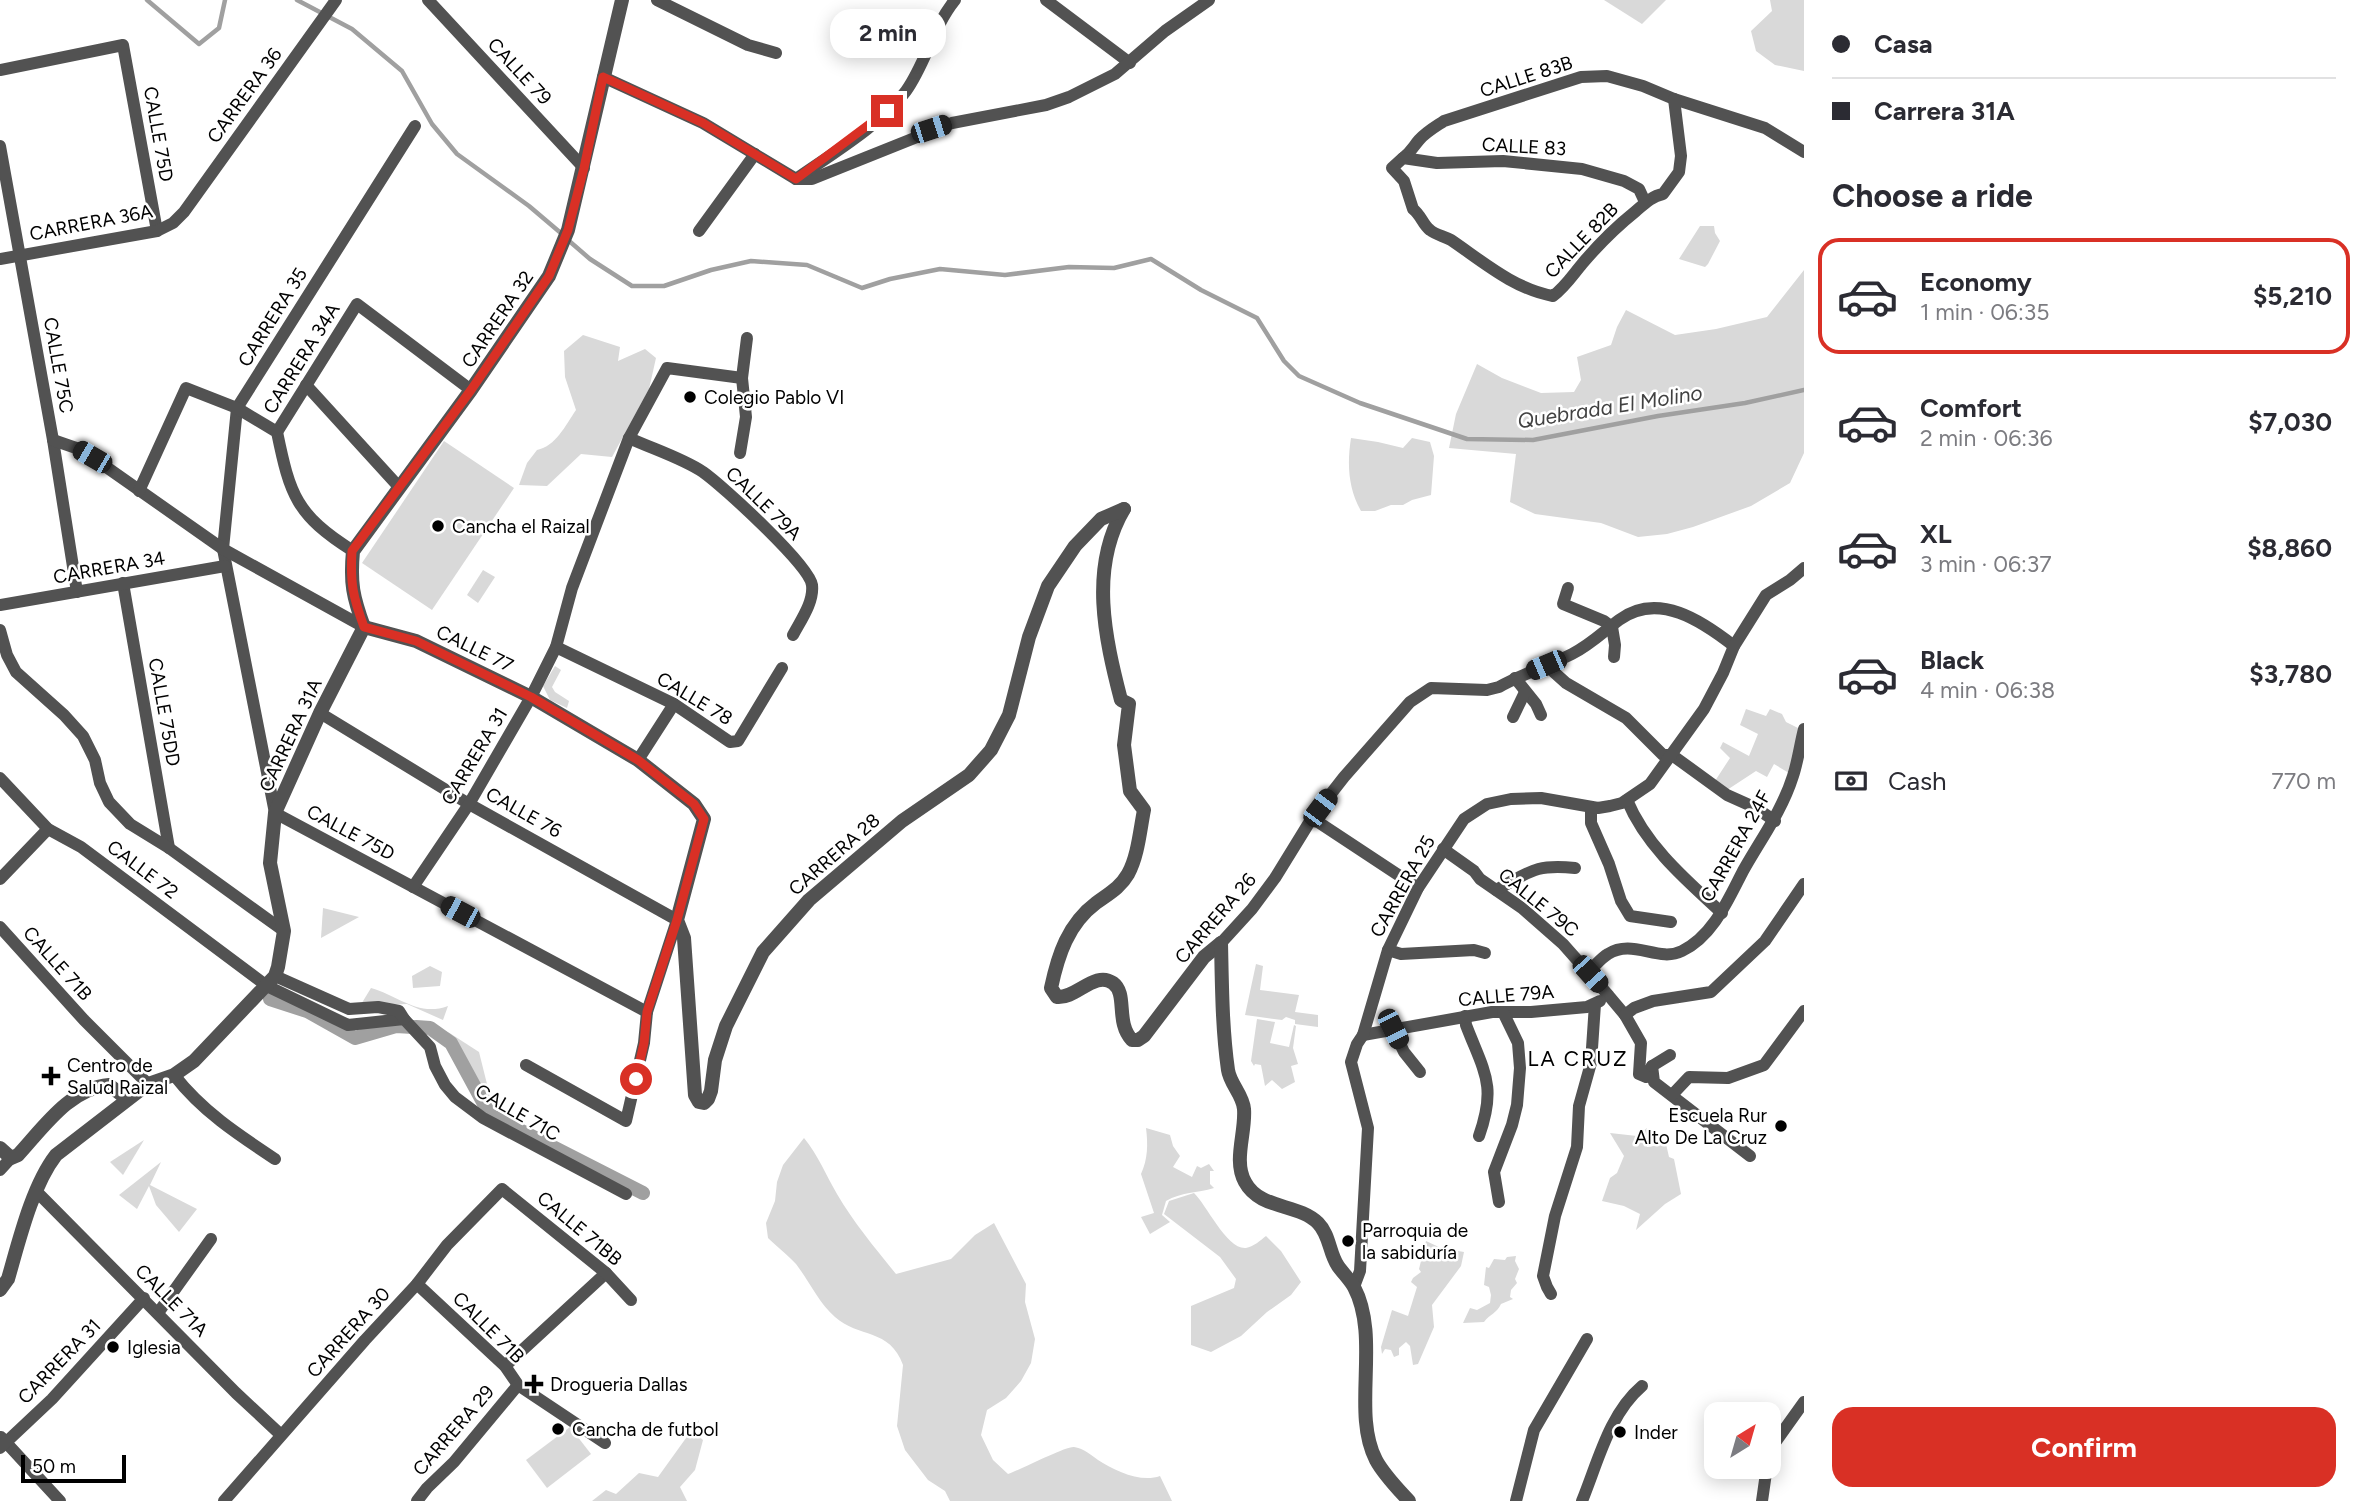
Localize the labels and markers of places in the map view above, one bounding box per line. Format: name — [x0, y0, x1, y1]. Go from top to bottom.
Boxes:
place label: Colegio Pablo VI — [704, 386, 844, 409]
marker: Colegio Pablo VI — [682, 389, 698, 405]
place label: Cancha el Raizal — [452, 515, 590, 538]
marker: Cancha el Raizal — [430, 518, 446, 534]
place label: Centro de Salud Raizal — [67, 1054, 168, 1099]
marker: Centro de Salud Raizal — [41, 1066, 61, 1086]
place label: Escuela Rur Alto De La Cruz — [1635, 1104, 1768, 1149]
marker: Escuela Rur Alto De La Cruz — [1773, 1118, 1789, 1134]
place label: Parroquia de la sabiduría — [1362, 1219, 1468, 1264]
marker: Parroquia de la sabiduría — [1340, 1233, 1356, 1249]
place label: Iglesia — [127, 1336, 181, 1359]
marker: Iglesia — [105, 1339, 121, 1355]
place label: Drogueria Dallas — [550, 1373, 688, 1396]
marker: Drogueria Dallas — [524, 1374, 544, 1394]
place label: Cancha de futbol — [572, 1418, 719, 1441]
marker: Cancha de futbol — [550, 1421, 566, 1437]
place label: Inder — [1634, 1421, 1678, 1444]
marker: Inder — [1612, 1424, 1628, 1440]

